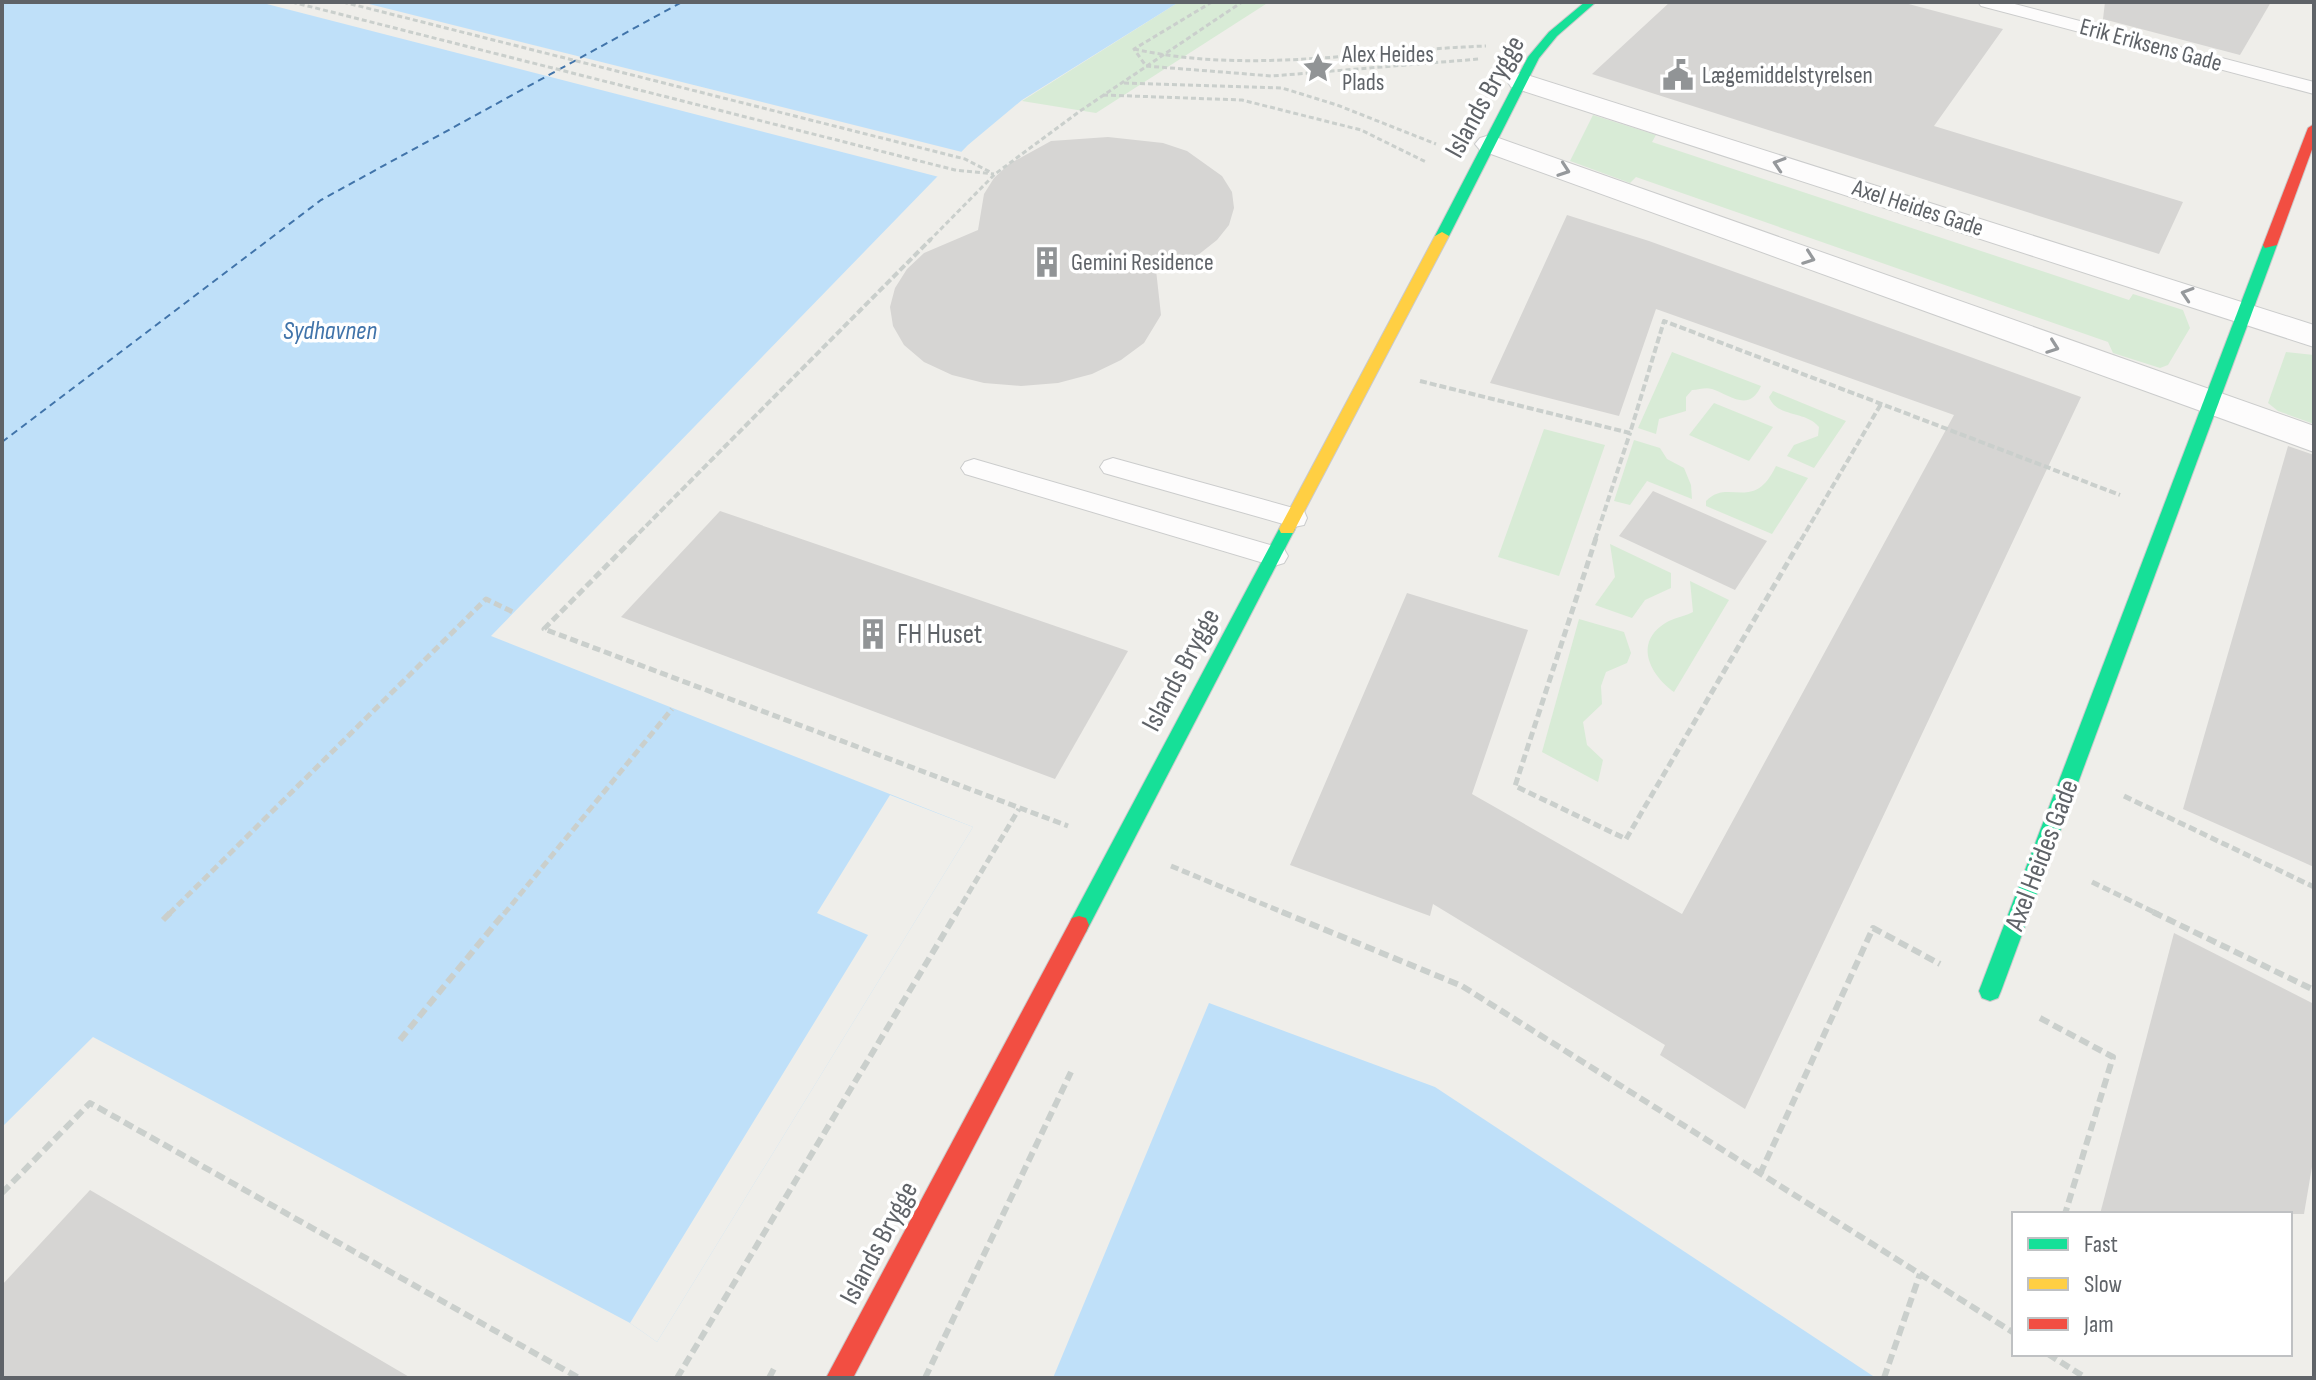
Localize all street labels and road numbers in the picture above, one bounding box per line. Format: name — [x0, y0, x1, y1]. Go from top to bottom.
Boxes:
street label: Erik Eriksens Gade — [2077, 12, 2225, 78]
street label: Islands Brygge — [1438, 30, 1532, 164]
street label: Axel Heides Gade — [1848, 173, 1987, 243]
street label: Islands Brygge — [1135, 603, 1227, 737]
street label: Axel Heides Gade — [1998, 775, 2086, 936]
street label: Islands Brygge — [833, 1176, 925, 1310]

